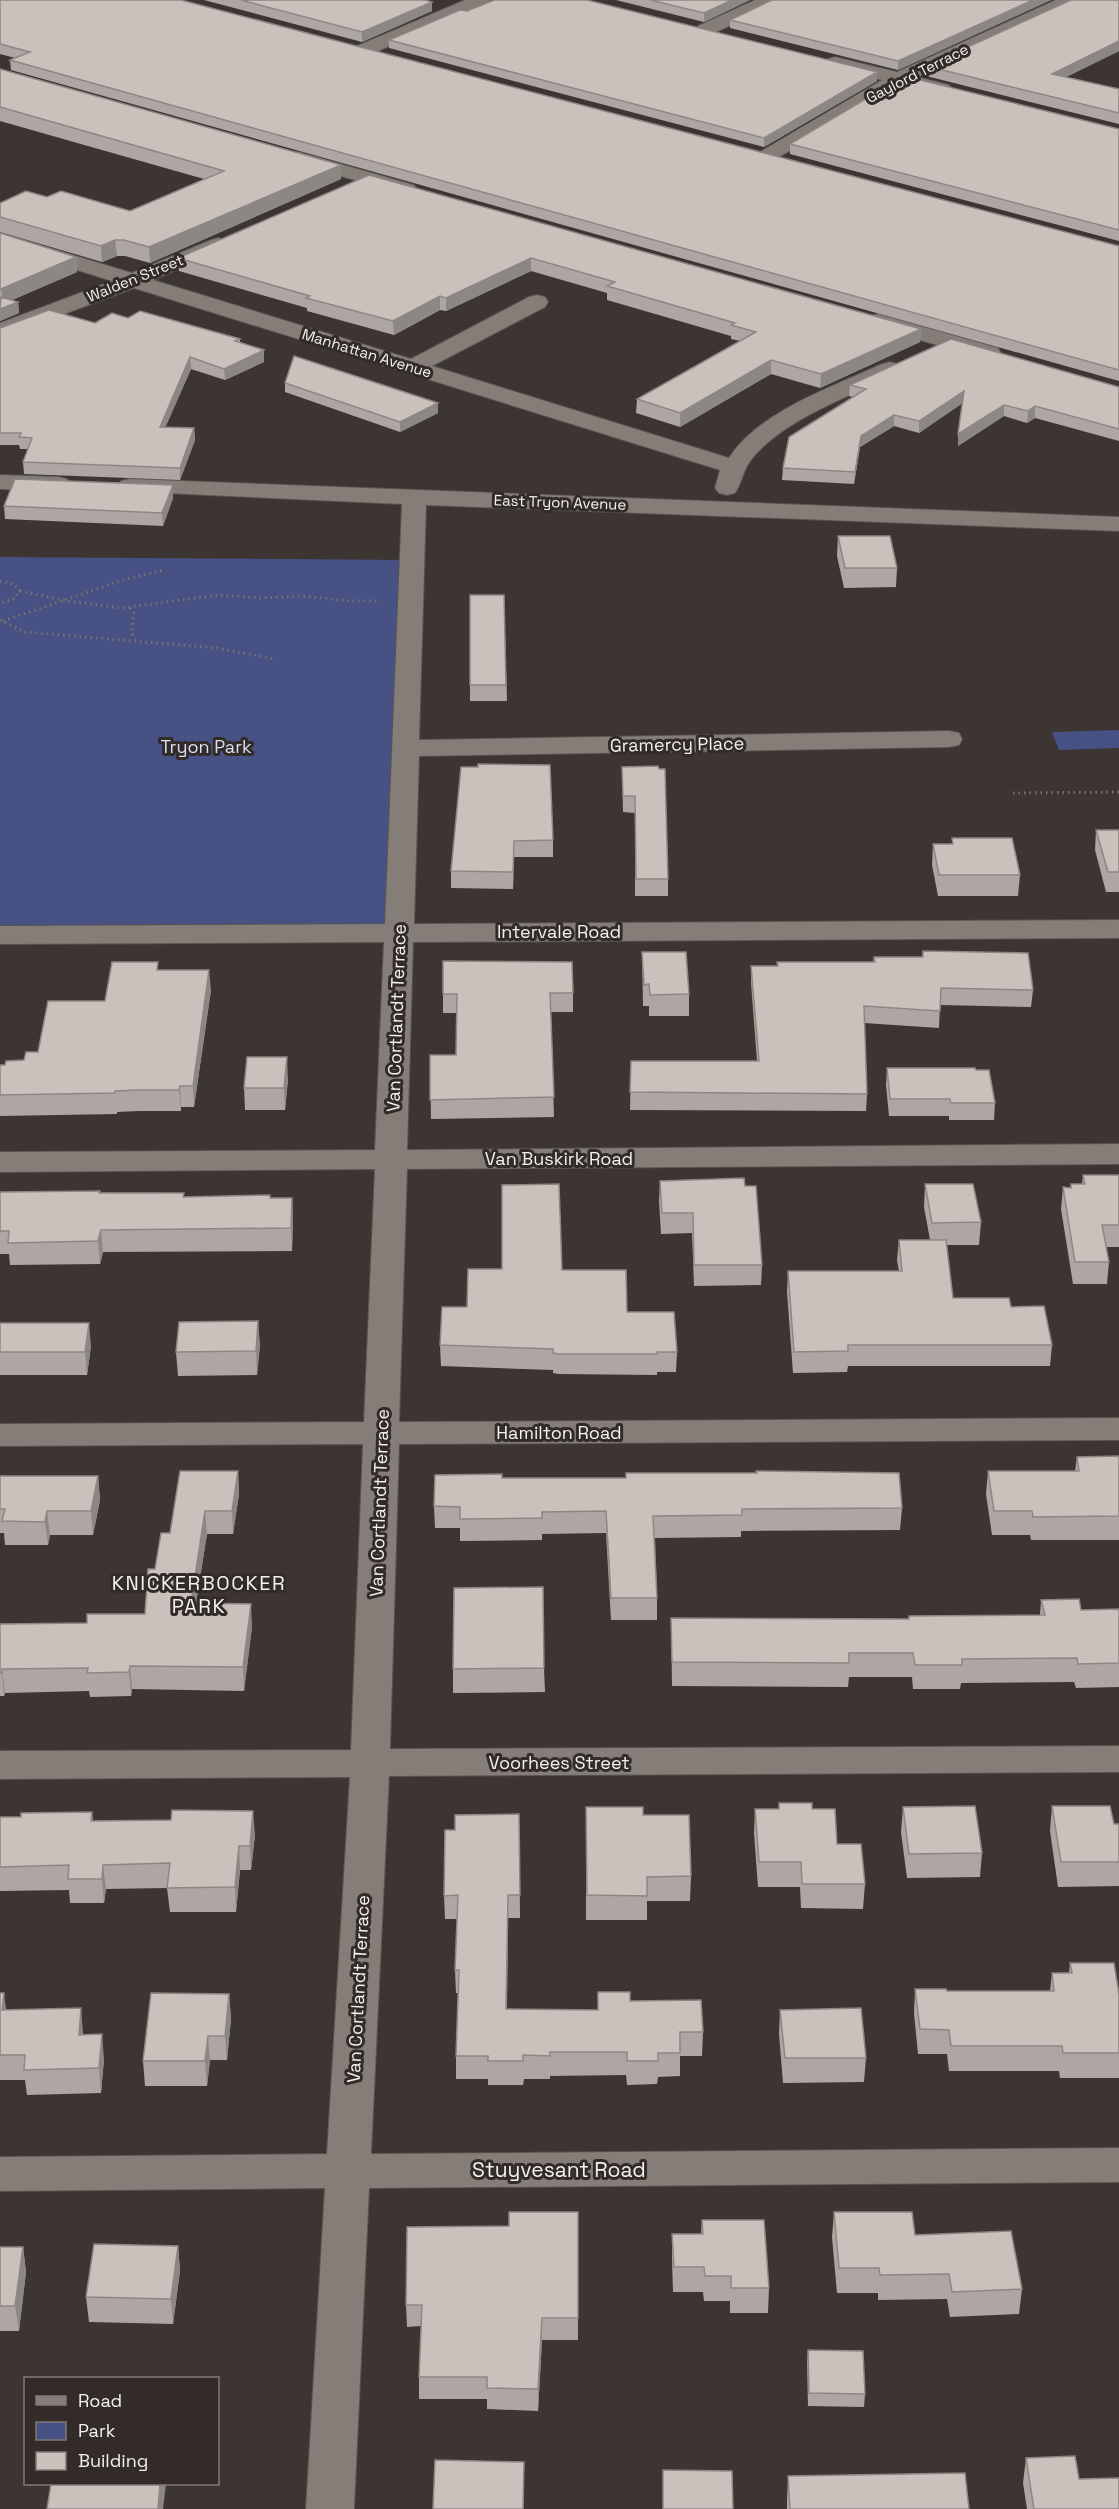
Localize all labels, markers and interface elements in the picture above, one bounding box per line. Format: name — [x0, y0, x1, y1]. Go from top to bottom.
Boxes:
street label: Gaylord Terrace — [863, 39, 972, 107]
street label: Walden Street — [84, 250, 186, 306]
street label: Manhattan Avenue — [300, 324, 434, 382]
street label: East Tryon Avenue — [493, 490, 627, 514]
street label: Gramercy Place — [610, 731, 744, 757]
park label: Tryon Park — [160, 735, 252, 758]
street label: Intervale Road — [497, 920, 621, 943]
street label: Van Cortlandt Terrace — [381, 923, 411, 1113]
street label: Van Buskirk Road — [485, 1147, 633, 1170]
street label: Van Cortlandt Terrace — [364, 1408, 394, 1598]
street label: Hamilton Road — [496, 1421, 622, 1444]
district label: KNICKERBOCKER PARK — [112, 1570, 286, 1619]
street label: Voorhees Street — [489, 1751, 629, 1774]
street label: Van Cortlandt Terrace — [342, 1894, 374, 2084]
street label: Stuyvesant Road — [472, 2156, 646, 2183]
legend — [24, 2377, 219, 2485]
text: Road — [78, 2389, 122, 2412]
text: Park — [78, 2419, 116, 2442]
text: Building — [78, 2449, 148, 2472]

